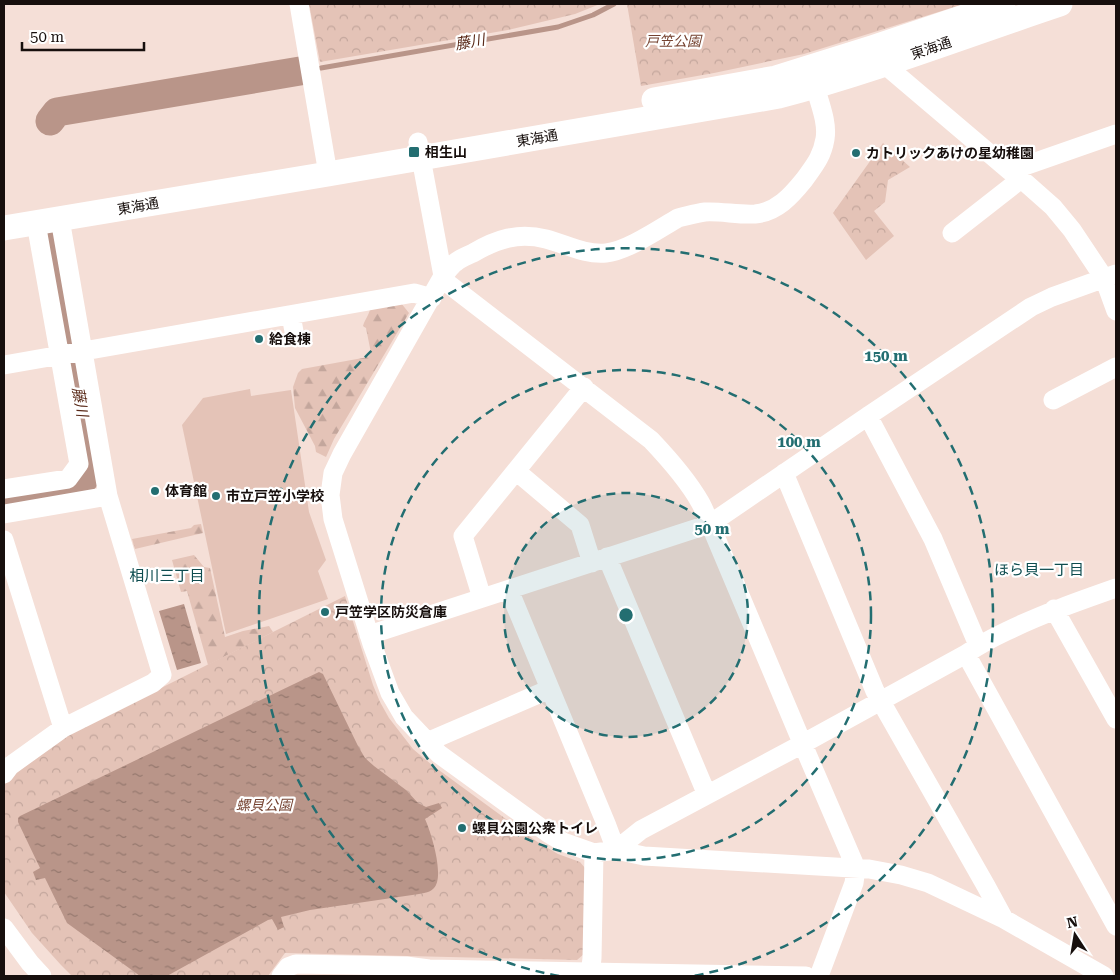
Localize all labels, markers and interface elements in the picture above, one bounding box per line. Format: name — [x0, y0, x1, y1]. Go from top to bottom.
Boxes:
scale bar — [22, 20, 145, 52]
text: 50 m — [30, 28, 65, 46]
water label: 藤川 — [454, 30, 488, 53]
park label: 戸笠公園 — [645, 33, 703, 49]
street label: 東海通 — [909, 34, 953, 62]
street label: 東海通 — [515, 126, 559, 150]
place label: 相生山 — [425, 144, 467, 160]
marker: 相生山 — [407, 145, 421, 159]
place label: カトリックあけの星幼稚園 — [866, 145, 1034, 161]
marker: カトリックあけの星幼稚園 — [850, 147, 862, 159]
street label: 東海通 — [116, 194, 160, 218]
place label: 給食棟 — [269, 331, 311, 347]
marker: 給食棟 — [253, 333, 265, 345]
text: 150 m — [864, 347, 908, 365]
water label: 藤川 — [69, 386, 92, 420]
text: 100 m — [777, 433, 821, 451]
place label: 体育館 — [165, 483, 207, 499]
marker: 体育館 — [149, 485, 161, 497]
place label: 市立戸笠小学校 — [226, 488, 324, 504]
marker: 市立戸笠小学校 — [210, 490, 222, 502]
text: 50 m — [694, 520, 730, 538]
district label: ほら貝一丁目 — [994, 561, 1084, 579]
district label: 相川三丁目 — [129, 567, 205, 585]
place label: 戸笠学区防災倉庫 — [335, 604, 447, 620]
marker: 戸笠学区防災倉庫 — [319, 606, 331, 618]
centre of rings — [617, 606, 635, 624]
park label: 螺貝公園 — [236, 797, 294, 813]
place label: 螺貝公園公衆トイレ — [472, 820, 598, 836]
marker: 螺貝公園公衆トイレ — [456, 822, 468, 834]
north arrow — [1050, 910, 1100, 960]
text: N — [1065, 913, 1079, 931]

